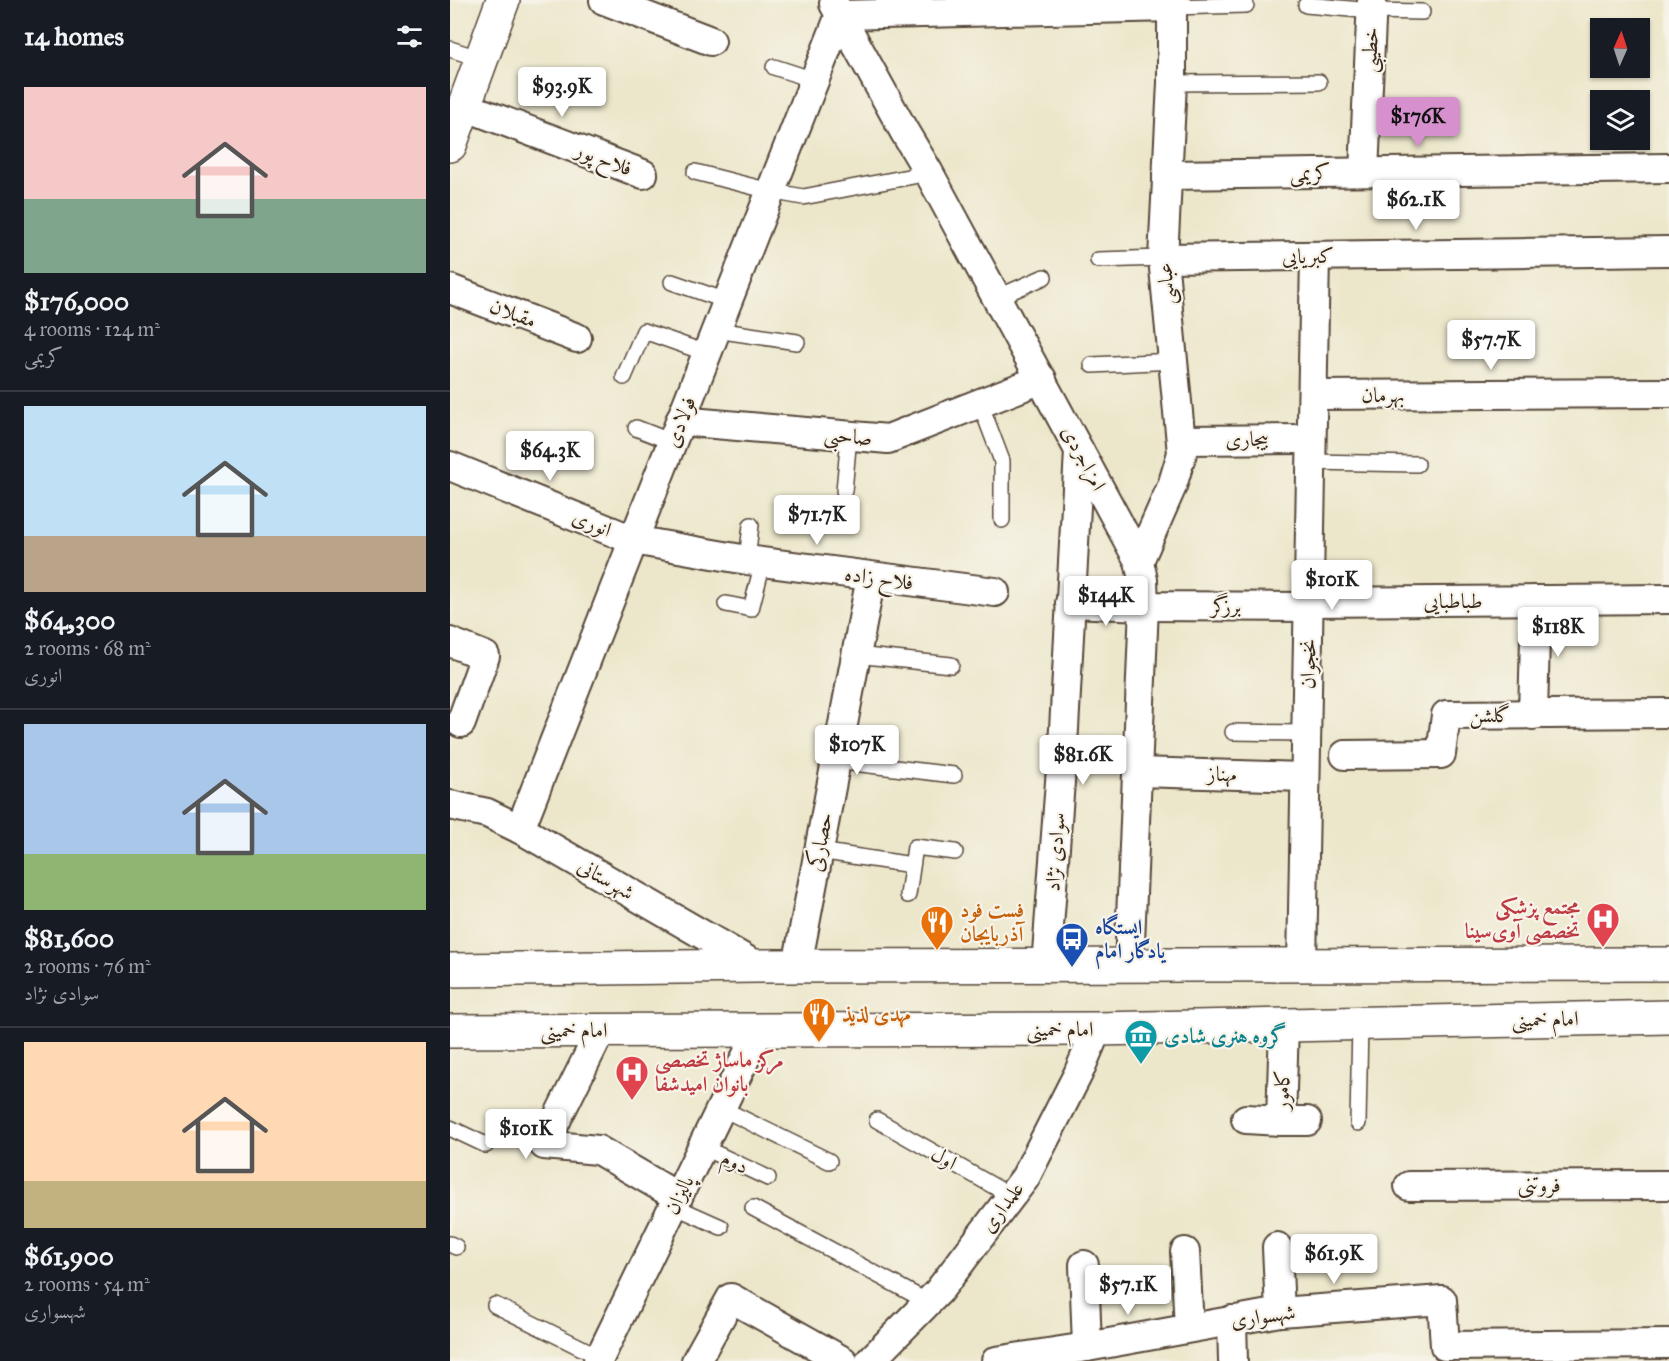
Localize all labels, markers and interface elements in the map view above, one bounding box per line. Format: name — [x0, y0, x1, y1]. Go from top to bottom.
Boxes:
north arrow — [1590, 18, 1650, 78]
map controls — [1590, 18, 1650, 150]
text: 14 homes — [24, 20, 124, 52]
icon: filters — [393, 20, 426, 53]
street label: خطیبی — [1356, 26, 1388, 74]
pin: $93.9K — [513, 67, 611, 118]
text: $93.9K — [532, 74, 592, 98]
button: layers — [1590, 90, 1650, 150]
pin: $176K — [1376, 97, 1460, 148]
text: $176K — [1391, 104, 1445, 128]
icon: home — [171, 126, 279, 234]
street label: فلاح پور — [568, 136, 636, 187]
street label: کریمی — [1289, 160, 1331, 187]
pin: $62.1K — [1367, 180, 1465, 231]
text: $62.1K — [1387, 187, 1445, 211]
street label: کبریایی — [1282, 243, 1334, 270]
street label: عباسی — [1151, 262, 1183, 306]
text: $176,000 — [24, 285, 129, 317]
street label: مقبلان — [486, 292, 540, 334]
text: 4 rooms · 124 m² — [24, 317, 160, 341]
pin: $57.7K — [1442, 320, 1540, 371]
text: $57.7K — [1461, 327, 1521, 351]
text: کریمی — [24, 344, 63, 368]
street label: بهرمان — [1361, 382, 1405, 409]
street label: فولادی — [658, 393, 702, 451]
street label: صاحبی — [822, 421, 873, 455]
street label: امزاجردی — [1054, 421, 1112, 496]
street label: بیجاری — [1225, 426, 1269, 452]
pin: $64.3K — [501, 431, 599, 482]
text: $64.3K — [520, 438, 580, 462]
icon: home — [171, 445, 279, 553]
pin: $71.7K — [768, 495, 866, 546]
text: $71.7K — [788, 502, 846, 526]
street label: انوری — [568, 503, 616, 543]
street label: فلاح زاده — [842, 560, 915, 602]
pin: $101K — [1290, 560, 1374, 611]
text: $101K — [1305, 567, 1359, 591]
pin: $144K — [1064, 576, 1148, 627]
text: $144K — [1078, 583, 1134, 607]
street label: طباطبایی — [1423, 588, 1483, 615]
street label: برزگر — [1209, 592, 1241, 619]
text: $64,300 — [24, 604, 115, 636]
pin: $118K — [1516, 607, 1600, 658]
text: $118K — [1532, 614, 1584, 638]
text: 2 rooms · 68 m² — [24, 636, 151, 660]
street label: نخجوان — [1295, 639, 1321, 689]
text: انوری — [24, 663, 62, 687]
street label: گلشن — [1469, 702, 1511, 729]
pin: $107K — [815, 725, 899, 776]
text: $107K — [829, 732, 885, 756]
pin: $81.6K — [1034, 735, 1132, 786]
text: $81.6K — [1053, 742, 1113, 766]
street label: مهناز — [1205, 760, 1237, 789]
icon: home — [171, 763, 279, 871]
street label: حصارکی — [802, 810, 838, 874]
street label: سوادی نژاد — [1039, 812, 1071, 892]
street label: شهرستانی — [572, 852, 639, 906]
place label: مجتمع پزشکی تخصصی آوی‌سینا — [1465, 894, 1581, 946]
place label: فست فود آذربایجان — [960, 897, 1026, 947]
hospital icon: مجتمع پزشکی تخصصی آوی‌سینا — [1585, 901, 1621, 948]
restaurant icon: فست فود آذربایجان — [919, 904, 955, 951]
place label: ایستگاه یادگار امام — [1095, 913, 1167, 970]
bus stop icon: ایستگاه یادگار امام — [1054, 921, 1090, 968]
text: $81,600 — [24, 922, 114, 954]
text: 2 rooms · 76 m² — [24, 954, 151, 978]
text: سوادی نژاد — [24, 981, 99, 1005]
restaurant icon: مهدی لذیذ — [801, 996, 837, 1043]
place label: مهدی لذیذ — [842, 1001, 910, 1028]
street label: امام خمینی — [1511, 1005, 1579, 1038]
street label: امام خمینی — [1026, 1016, 1094, 1047]
street label: امام خمینی — [540, 1017, 608, 1048]
museum icon: گروه هنری شادی — [1123, 1018, 1159, 1065]
place label: گروه هنری شادی — [1164, 1022, 1286, 1049]
place label: مرکز ماساژ تخصصی بانوان امیدشفا — [655, 1047, 784, 1097]
hospital icon: مرکز ماساژ تخصصی بانوان امیدشفا — [614, 1054, 650, 1101]
street label: کامور — [1268, 1070, 1296, 1112]
icon: home — [171, 1081, 279, 1189]
pin: $101K — [484, 1109, 568, 1160]
text: $101K — [499, 1116, 553, 1140]
street label: اول — [926, 1140, 962, 1176]
street label: دوم — [715, 1144, 753, 1184]
street label: پالیزان — [658, 1170, 702, 1220]
street label: فروتنی — [1517, 1172, 1561, 1199]
street label: علمداری — [974, 1176, 1030, 1238]
pin: $61.9K — [1285, 1234, 1383, 1285]
text: $61,900 — [24, 1240, 114, 1272]
text: $61.9K — [1304, 1241, 1364, 1265]
pin: $57.1K — [1079, 1265, 1177, 1316]
text: 2 rooms · 54 m² — [24, 1272, 150, 1296]
text: $57.1K — [1099, 1272, 1157, 1296]
text: شهسواری — [24, 1299, 86, 1323]
street label: شهسواری — [1229, 1299, 1297, 1334]

